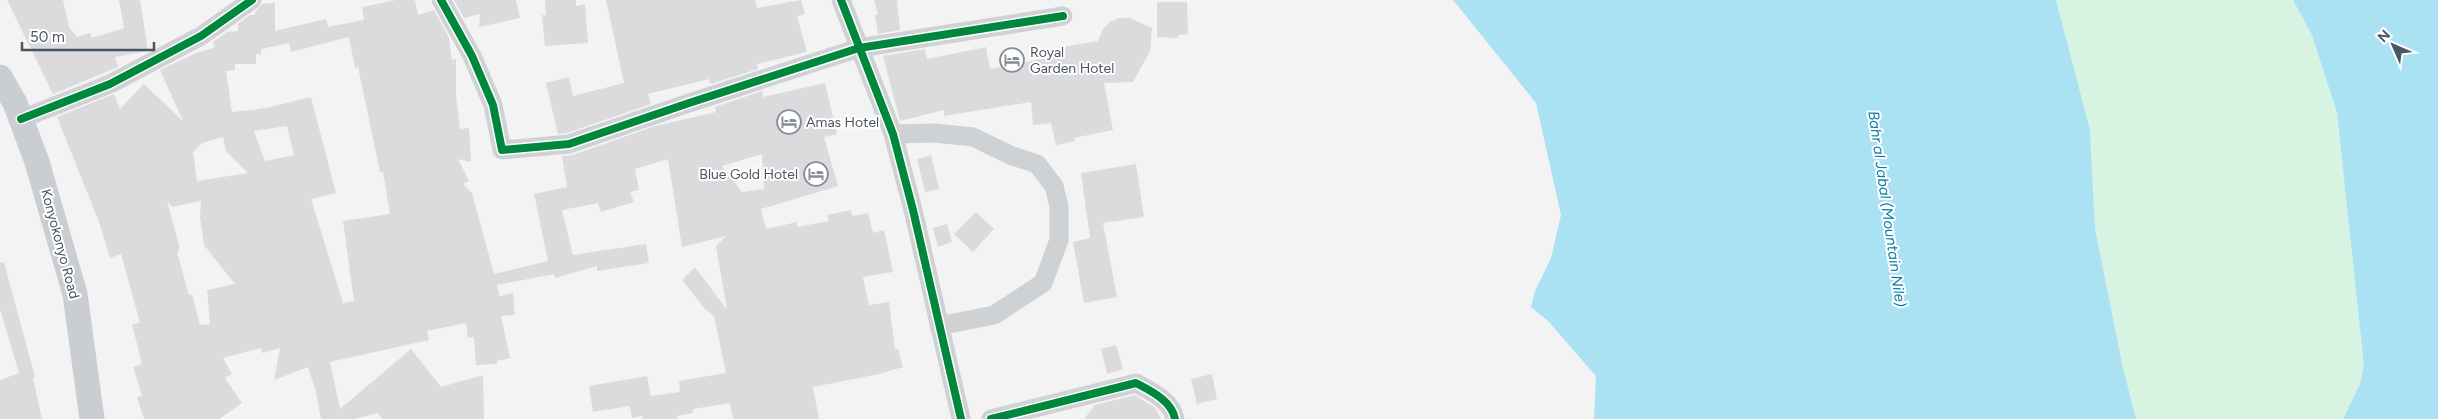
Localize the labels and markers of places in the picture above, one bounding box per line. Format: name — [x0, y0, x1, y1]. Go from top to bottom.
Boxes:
place label: Royal Garden Hotel — [1030, 44, 1114, 77]
hotel icon: Royal Garden Hotel — [999, 47, 1025, 73]
hotel icon: Amas Hotel — [776, 109, 802, 135]
place label: Amas Hotel — [806, 114, 879, 131]
hotel icon: Blue Gold Hotel — [803, 161, 829, 187]
place label: Blue Gold Hotel — [699, 166, 798, 183]

